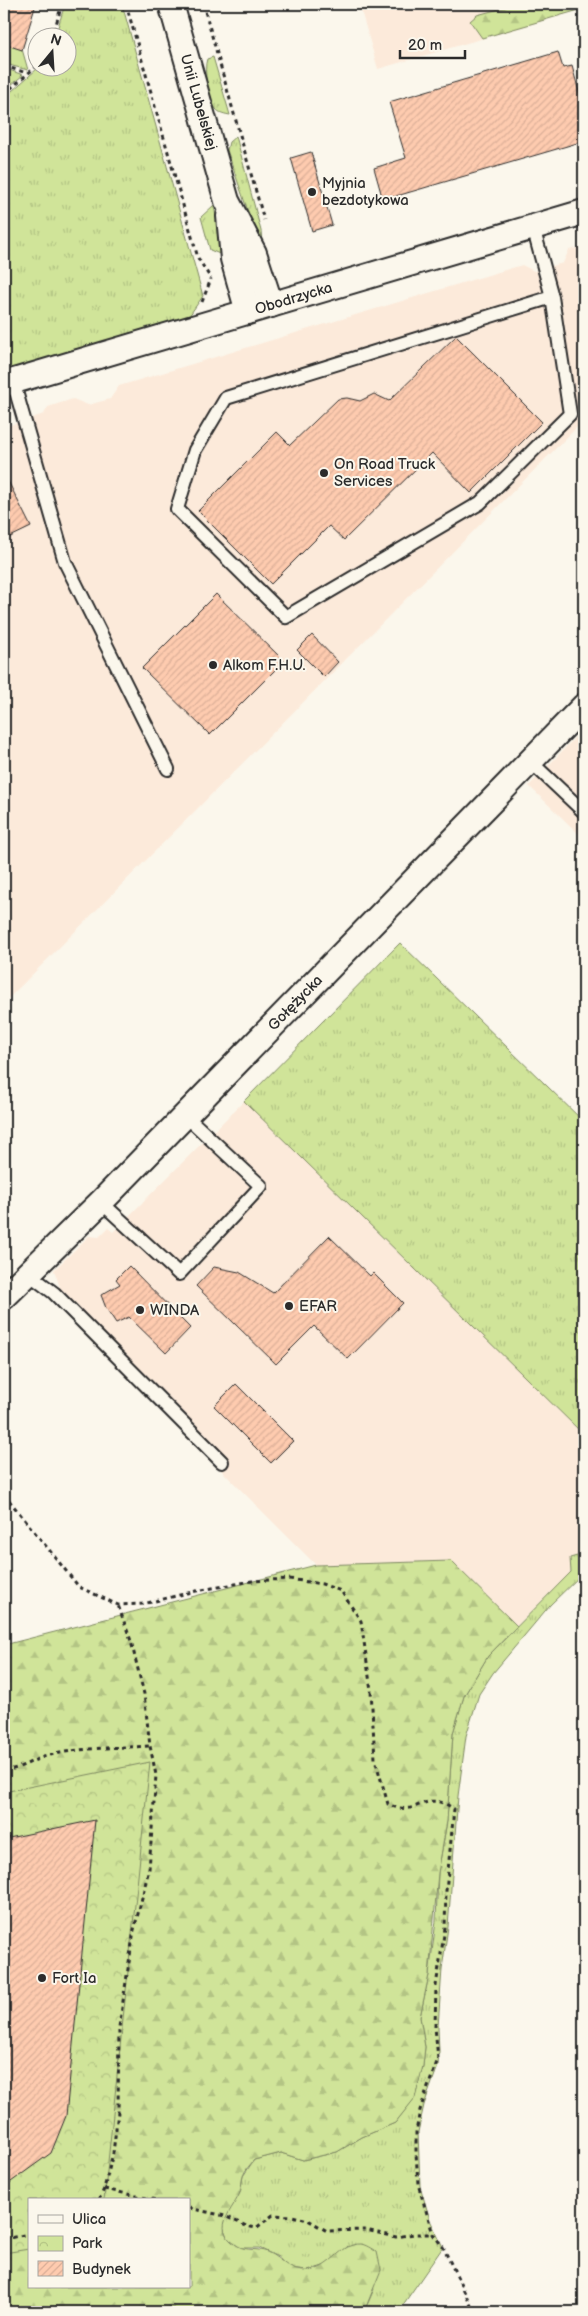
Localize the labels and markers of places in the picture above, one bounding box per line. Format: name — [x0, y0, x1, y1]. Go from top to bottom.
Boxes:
place label: Myjnia bezdotykowa — [322, 174, 409, 210]
marker: Myjnia bezdotykowa — [306, 186, 318, 198]
place label: On Road Truck Services — [334, 455, 436, 491]
marker: On Road Truck Services — [318, 467, 330, 479]
place label: Alkom F.H.U. — [223, 656, 305, 675]
marker: Alkom F.H.U. — [207, 659, 219, 671]
place label: EFAR — [299, 1297, 337, 1316]
marker: EFAR — [283, 1300, 295, 1312]
place label: WINDA — [150, 1301, 200, 1320]
marker: WINDA — [134, 1304, 146, 1316]
place label: Fort Ia — [52, 1969, 96, 1988]
marker: Fort Ia — [36, 1972, 48, 1984]

